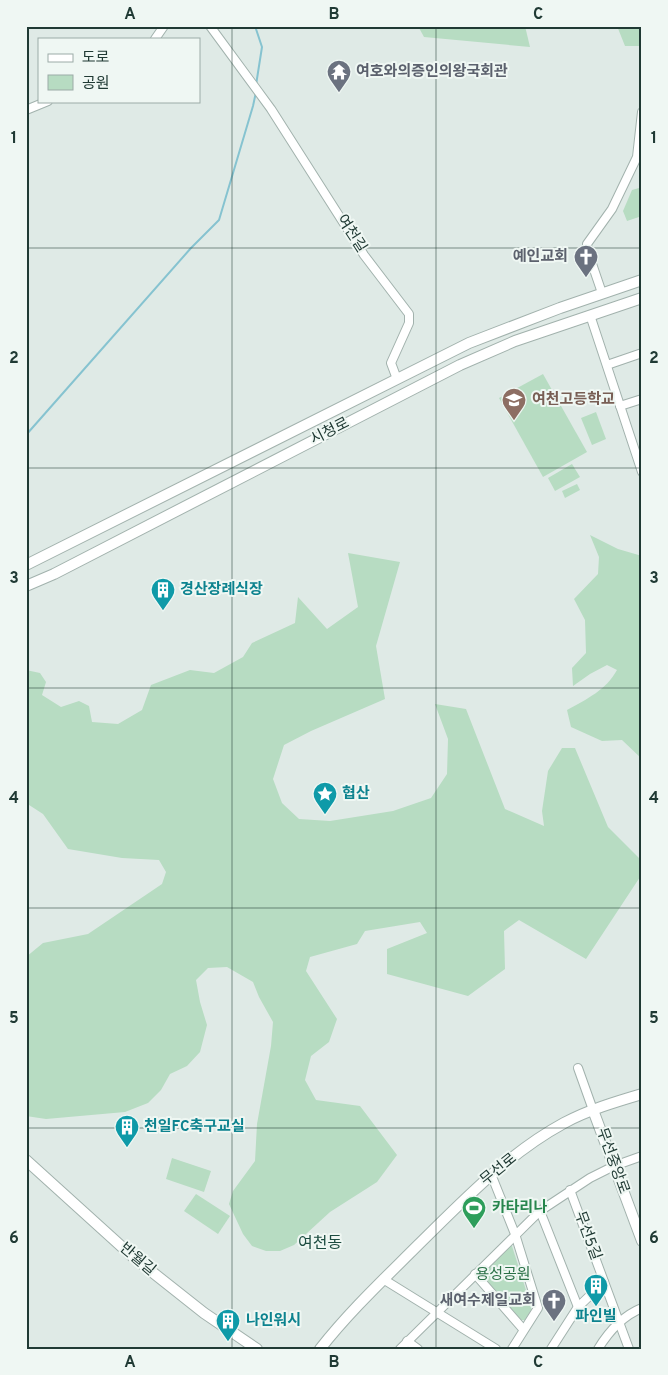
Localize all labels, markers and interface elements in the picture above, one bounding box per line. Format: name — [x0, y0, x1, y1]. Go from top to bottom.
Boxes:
text: A — [124, 5, 136, 25]
text: B — [328, 5, 340, 25]
text: C — [533, 5, 543, 25]
legend — [38, 38, 200, 102]
text: 도로 — [82, 49, 110, 68]
temple icon: 여호와의증인의왕국회관 — [326, 59, 352, 93]
place label: 여호와의증인의왕국회관 — [356, 63, 508, 82]
text: 공원 — [82, 75, 110, 94]
text: 1 — [11, 129, 17, 149]
text: 1 — [651, 129, 657, 149]
street label: 여천길 — [332, 211, 371, 257]
church icon: 예인교회 — [573, 244, 599, 278]
place label: 예인교회 — [513, 248, 568, 267]
text: 2 — [9, 349, 19, 369]
text: 2 — [649, 349, 659, 369]
school or university icon: 여천고등학교 — [501, 387, 527, 421]
place label: 여천고등학교 — [532, 390, 615, 410]
street label: 시청로 — [307, 414, 353, 450]
text: 3 — [9, 569, 19, 589]
text: 3 — [649, 569, 659, 589]
building icon: 경산장례식장 — [150, 577, 176, 611]
place label: 경산장례식장 — [180, 581, 263, 600]
place icon: 협산 — [312, 781, 338, 815]
place label: 협산 — [342, 785, 370, 804]
text: 4 — [9, 789, 19, 809]
text: 4 — [649, 789, 659, 809]
text: 5 — [9, 1009, 19, 1029]
text: 5 — [649, 1009, 659, 1029]
building icon: 천일FC축구교실 — [114, 1114, 140, 1148]
place label: 천일FC축구교실 — [144, 1117, 245, 1137]
street label: 무선중앙로 — [591, 1125, 633, 1197]
street label: 무선로 — [477, 1150, 521, 1190]
sports icon: 카타리나 — [461, 1195, 487, 1229]
place label: 카타리나 — [492, 1199, 547, 1218]
street label: 무선5길 — [569, 1209, 605, 1263]
text: 6 — [9, 1229, 19, 1249]
text: 6 — [649, 1229, 659, 1249]
district label: 여천동 — [298, 1234, 342, 1254]
street label: 반월길 — [115, 1239, 159, 1281]
park label: 용성공원 — [475, 1266, 531, 1285]
building icon: 파인빌 — [583, 1273, 609, 1307]
church icon: 새여수제일교회 — [541, 1288, 567, 1322]
place label: 새여수제일교회 — [439, 1292, 536, 1311]
building icon: 나인워시 — [215, 1308, 241, 1342]
place label: 파인빌 — [575, 1308, 617, 1327]
place label: 나인워시 — [246, 1312, 301, 1331]
text: A — [124, 1353, 136, 1373]
text: B — [328, 1353, 340, 1373]
text: C — [533, 1353, 543, 1373]

